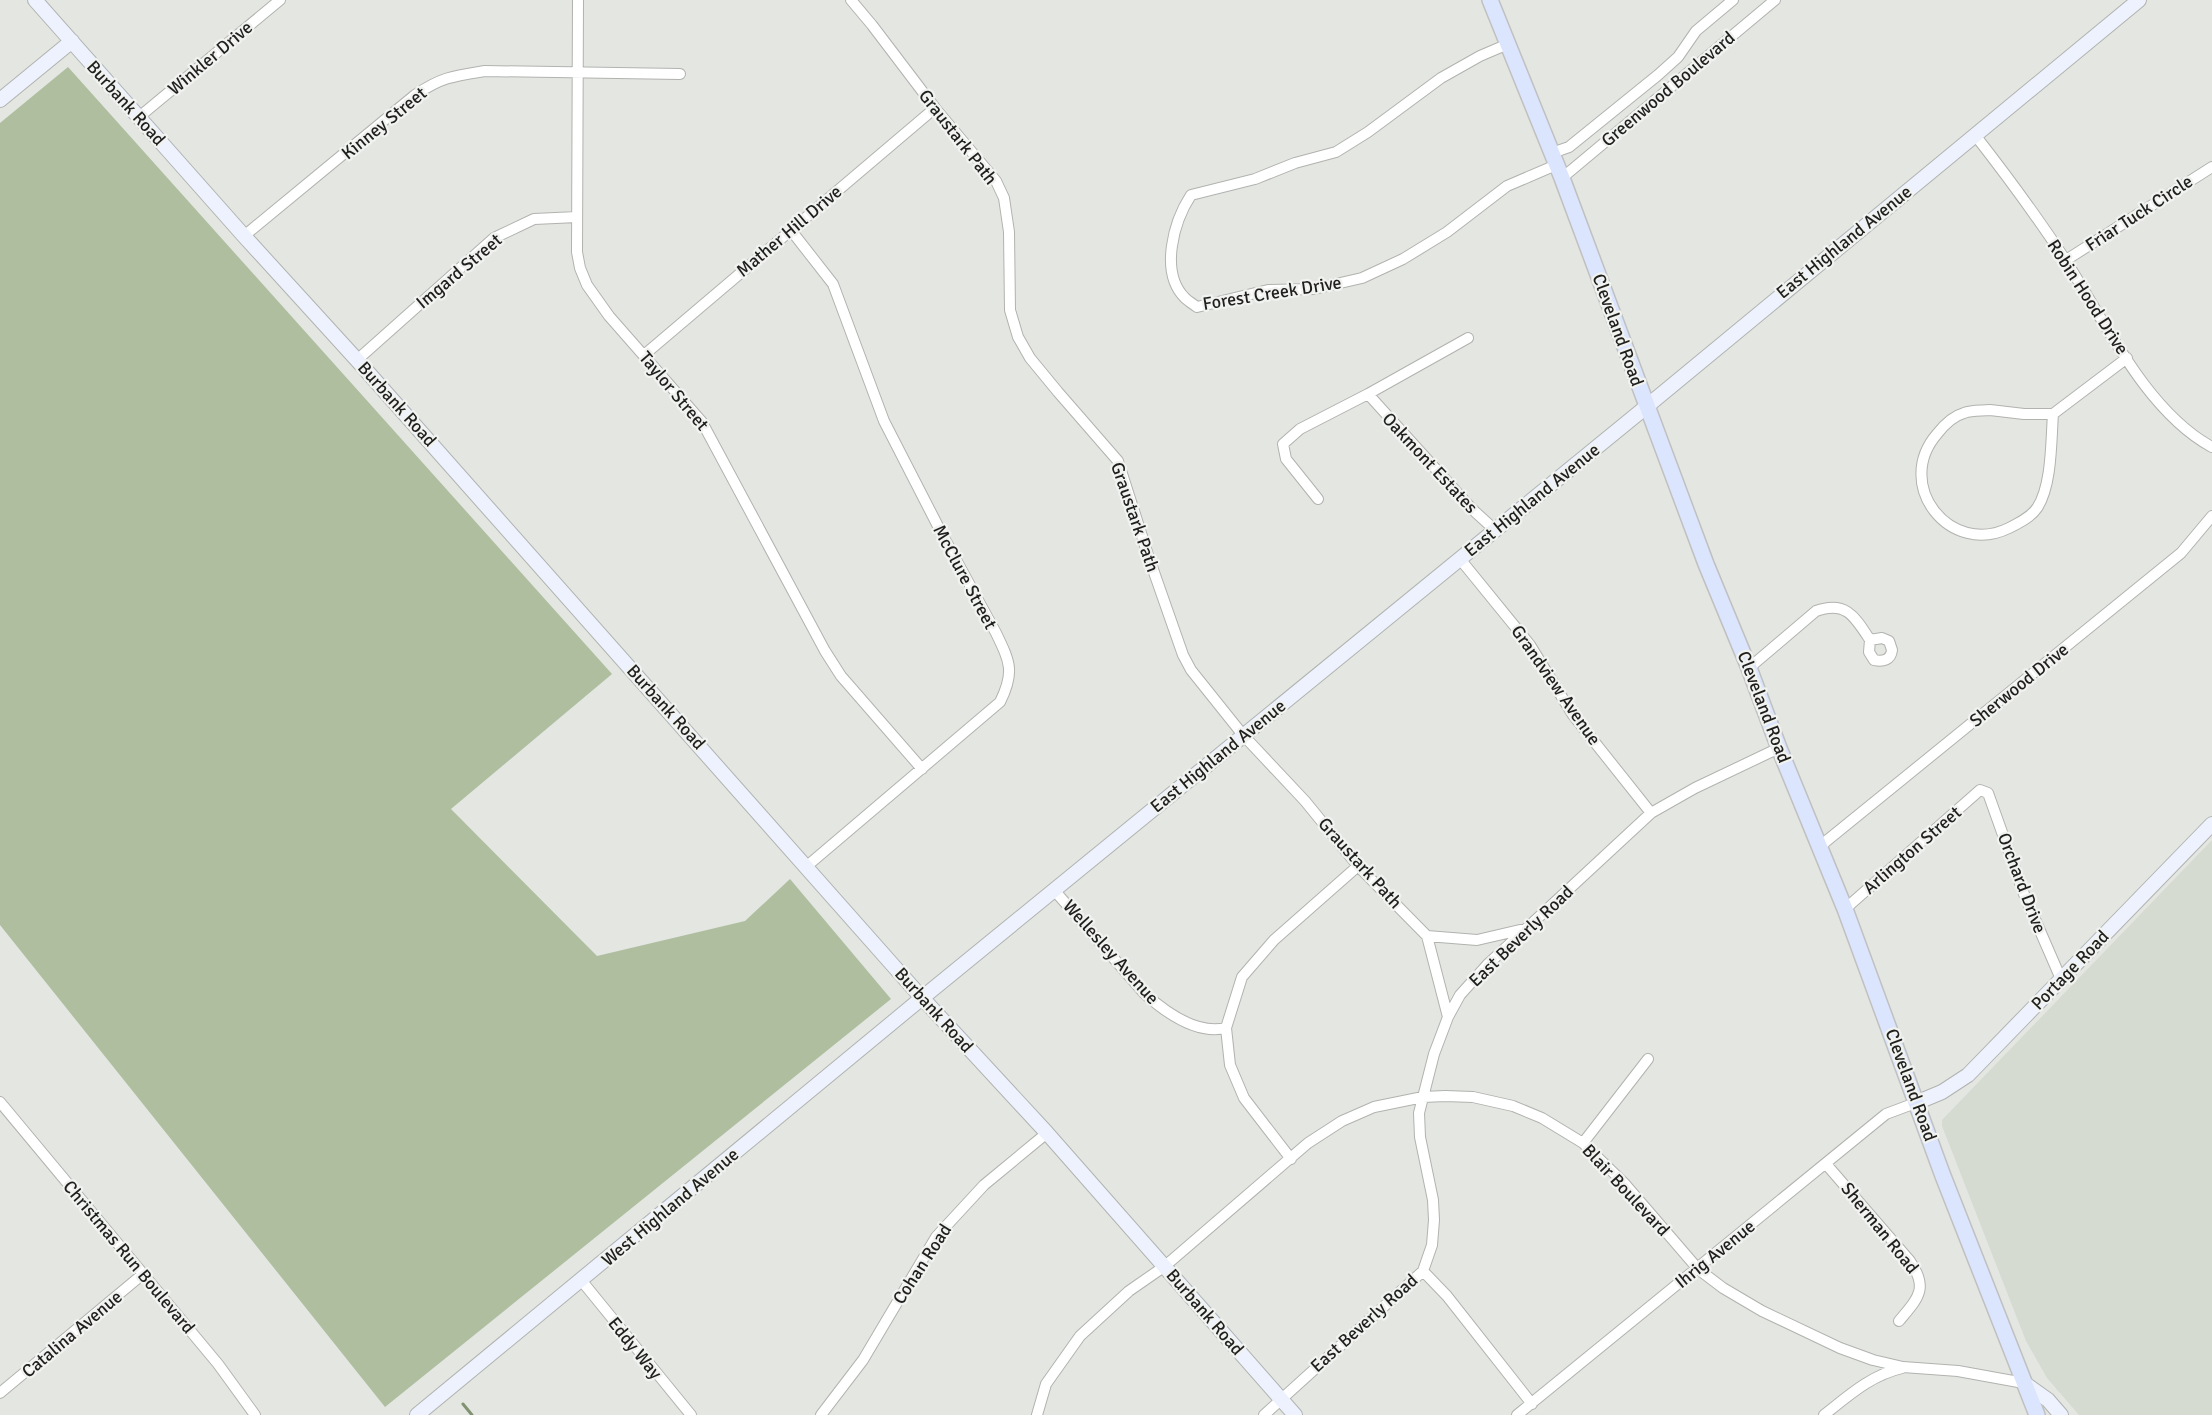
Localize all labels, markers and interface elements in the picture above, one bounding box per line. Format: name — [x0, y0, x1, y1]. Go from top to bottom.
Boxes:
street label: Winkler Drive — [163, 16, 257, 100]
street label: Greenwood Boulevard — [1597, 27, 1739, 151]
street label: Burbank Road — [82, 56, 170, 150]
street label: Kinney Street — [337, 82, 431, 164]
street label: Graustark Path — [914, 85, 1002, 189]
street label: Friar Tuck Circle — [2081, 170, 2197, 256]
street label: Mather Hill Drive — [732, 181, 846, 281]
street label: East Highland Avenue — [1772, 181, 1916, 303]
street label: Imgard Street — [412, 229, 506, 313]
street label: Robin Hood Drive — [2043, 235, 2133, 359]
street label: Forest Creek Drive — [1201, 271, 1343, 315]
street label: Cleveland Road — [1587, 271, 1649, 389]
street label: Taylor Street — [634, 347, 714, 435]
street label: Burbank Road — [353, 357, 441, 451]
street label: Oakmont Estates — [1378, 408, 1482, 518]
street label: East Highland Avenue — [1460, 439, 1604, 561]
street label: Graustark Path — [1106, 459, 1164, 575]
street label: McClure Street — [928, 521, 1002, 633]
street label: Grandview Avenue — [1506, 621, 1606, 749]
street label: Sherwood Drive — [1965, 638, 2073, 732]
street label: Cleveland Road — [1733, 648, 1795, 766]
street label: Burbank Road — [622, 660, 710, 754]
street label: East Highland Avenue — [1146, 695, 1290, 817]
street label: Arlington Street — [1858, 801, 1966, 899]
street label: Graustark Path — [1313, 813, 1407, 913]
street label: Orchard Drive — [1993, 830, 2051, 936]
street label: East Beverly Road — [1464, 881, 1578, 991]
street label: Wellesley Avenue — [1058, 895, 1164, 1009]
street label: Portage Road — [2027, 926, 2113, 1014]
street label: Burbank Road — [890, 963, 978, 1057]
street label: Cleveland Road — [1880, 1026, 1942, 1144]
street label: Blair Boulevard — [1578, 1139, 1674, 1241]
street label: West Highland Avenue — [597, 1143, 743, 1271]
street label: Christmas Run Boulevard — [58, 1176, 200, 1338]
street label: Sherman Road — [1836, 1178, 1924, 1278]
street label: Ihrig Avenue — [1671, 1215, 1759, 1293]
street label: Cohan Road — [888, 1220, 956, 1308]
street label: Burbank Road — [1161, 1264, 1249, 1360]
street label: East Beverly Road — [1306, 1269, 1422, 1377]
street label: Catalina Avenue — [17, 1286, 127, 1382]
street label: Eddy Way — [603, 1313, 667, 1384]

